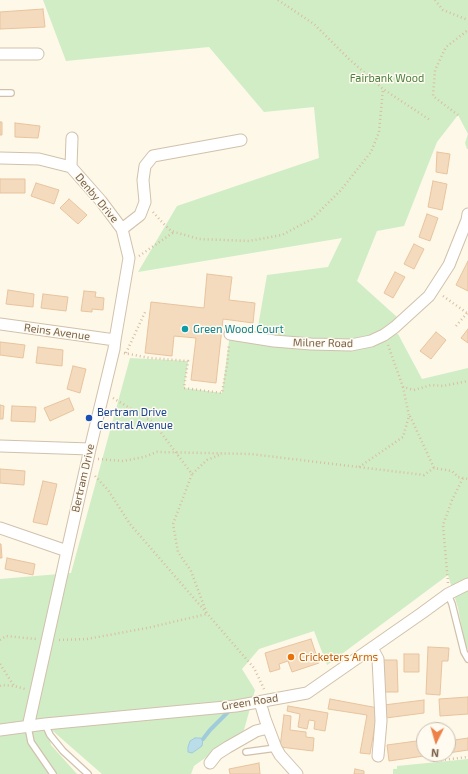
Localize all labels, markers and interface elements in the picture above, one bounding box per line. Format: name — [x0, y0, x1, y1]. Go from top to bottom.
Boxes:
park label: Fairbank Wood — [350, 71, 424, 85]
street label: Denby Drive — [73, 171, 121, 225]
street label: Reins Avenue — [23, 321, 91, 343]
place label: Green Wood Court — [193, 322, 284, 336]
marker: Green Wood Court — [180, 324, 190, 334]
street label: Milner Road — [293, 336, 353, 350]
place label: Bertram Drive Central Avenue — [97, 405, 173, 431]
marker: Bertram Drive Central Avenue — [84, 413, 94, 423]
street label: Bertram Drive — [69, 442, 97, 514]
place label: Cricketers Arms — [299, 650, 378, 664]
marker: Cricketers Arms — [286, 652, 296, 662]
street label: Green Road — [221, 691, 279, 713]
north arrow — [416, 722, 456, 762]
text: N — [430, 747, 440, 760]

